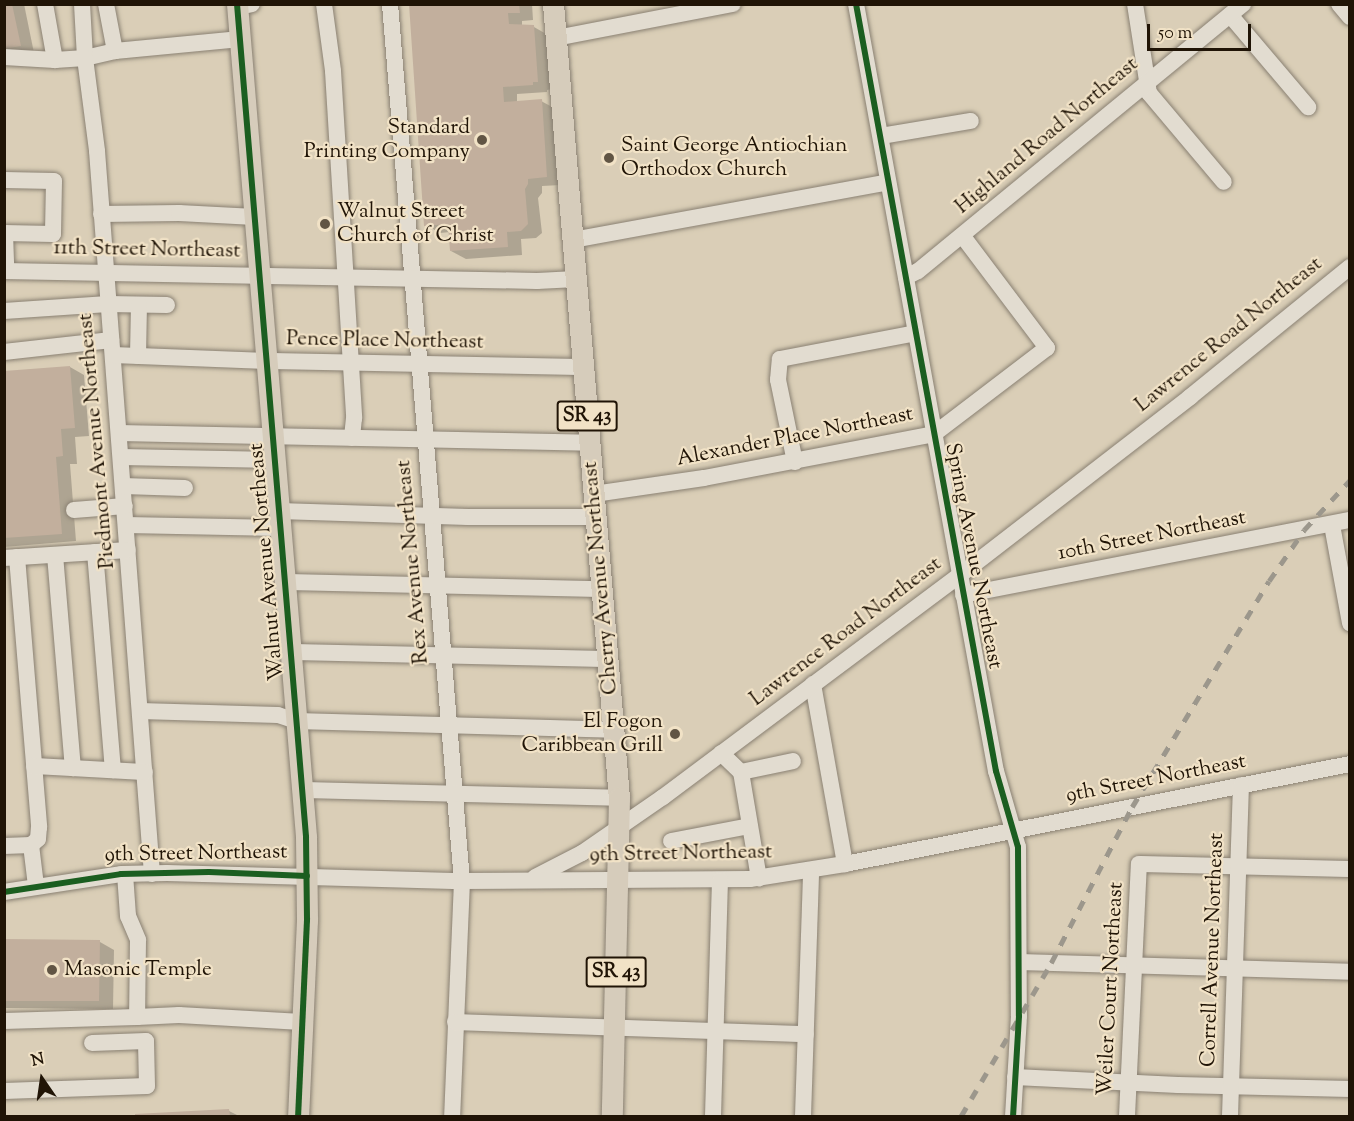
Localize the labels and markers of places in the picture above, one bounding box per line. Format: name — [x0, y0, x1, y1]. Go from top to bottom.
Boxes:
place label: Standard Printing Company — [304, 115, 470, 165]
marker: Standard Printing Company — [475, 133, 489, 147]
place label: Saint George Antiochian Orthodox Church — [621, 133, 847, 183]
marker: Saint George Antiochian Orthodox Church — [602, 151, 616, 165]
place label: Walnut Street Church of Christ — [337, 199, 494, 249]
marker: Walnut Street Church of Christ — [318, 217, 332, 231]
place label: El Fogon Caribbean Grill — [522, 709, 663, 759]
marker: El Fogon Caribbean Grill — [668, 727, 682, 741]
place label: Masonic Temple — [64, 957, 212, 983]
marker: Masonic Temple — [45, 963, 59, 977]

